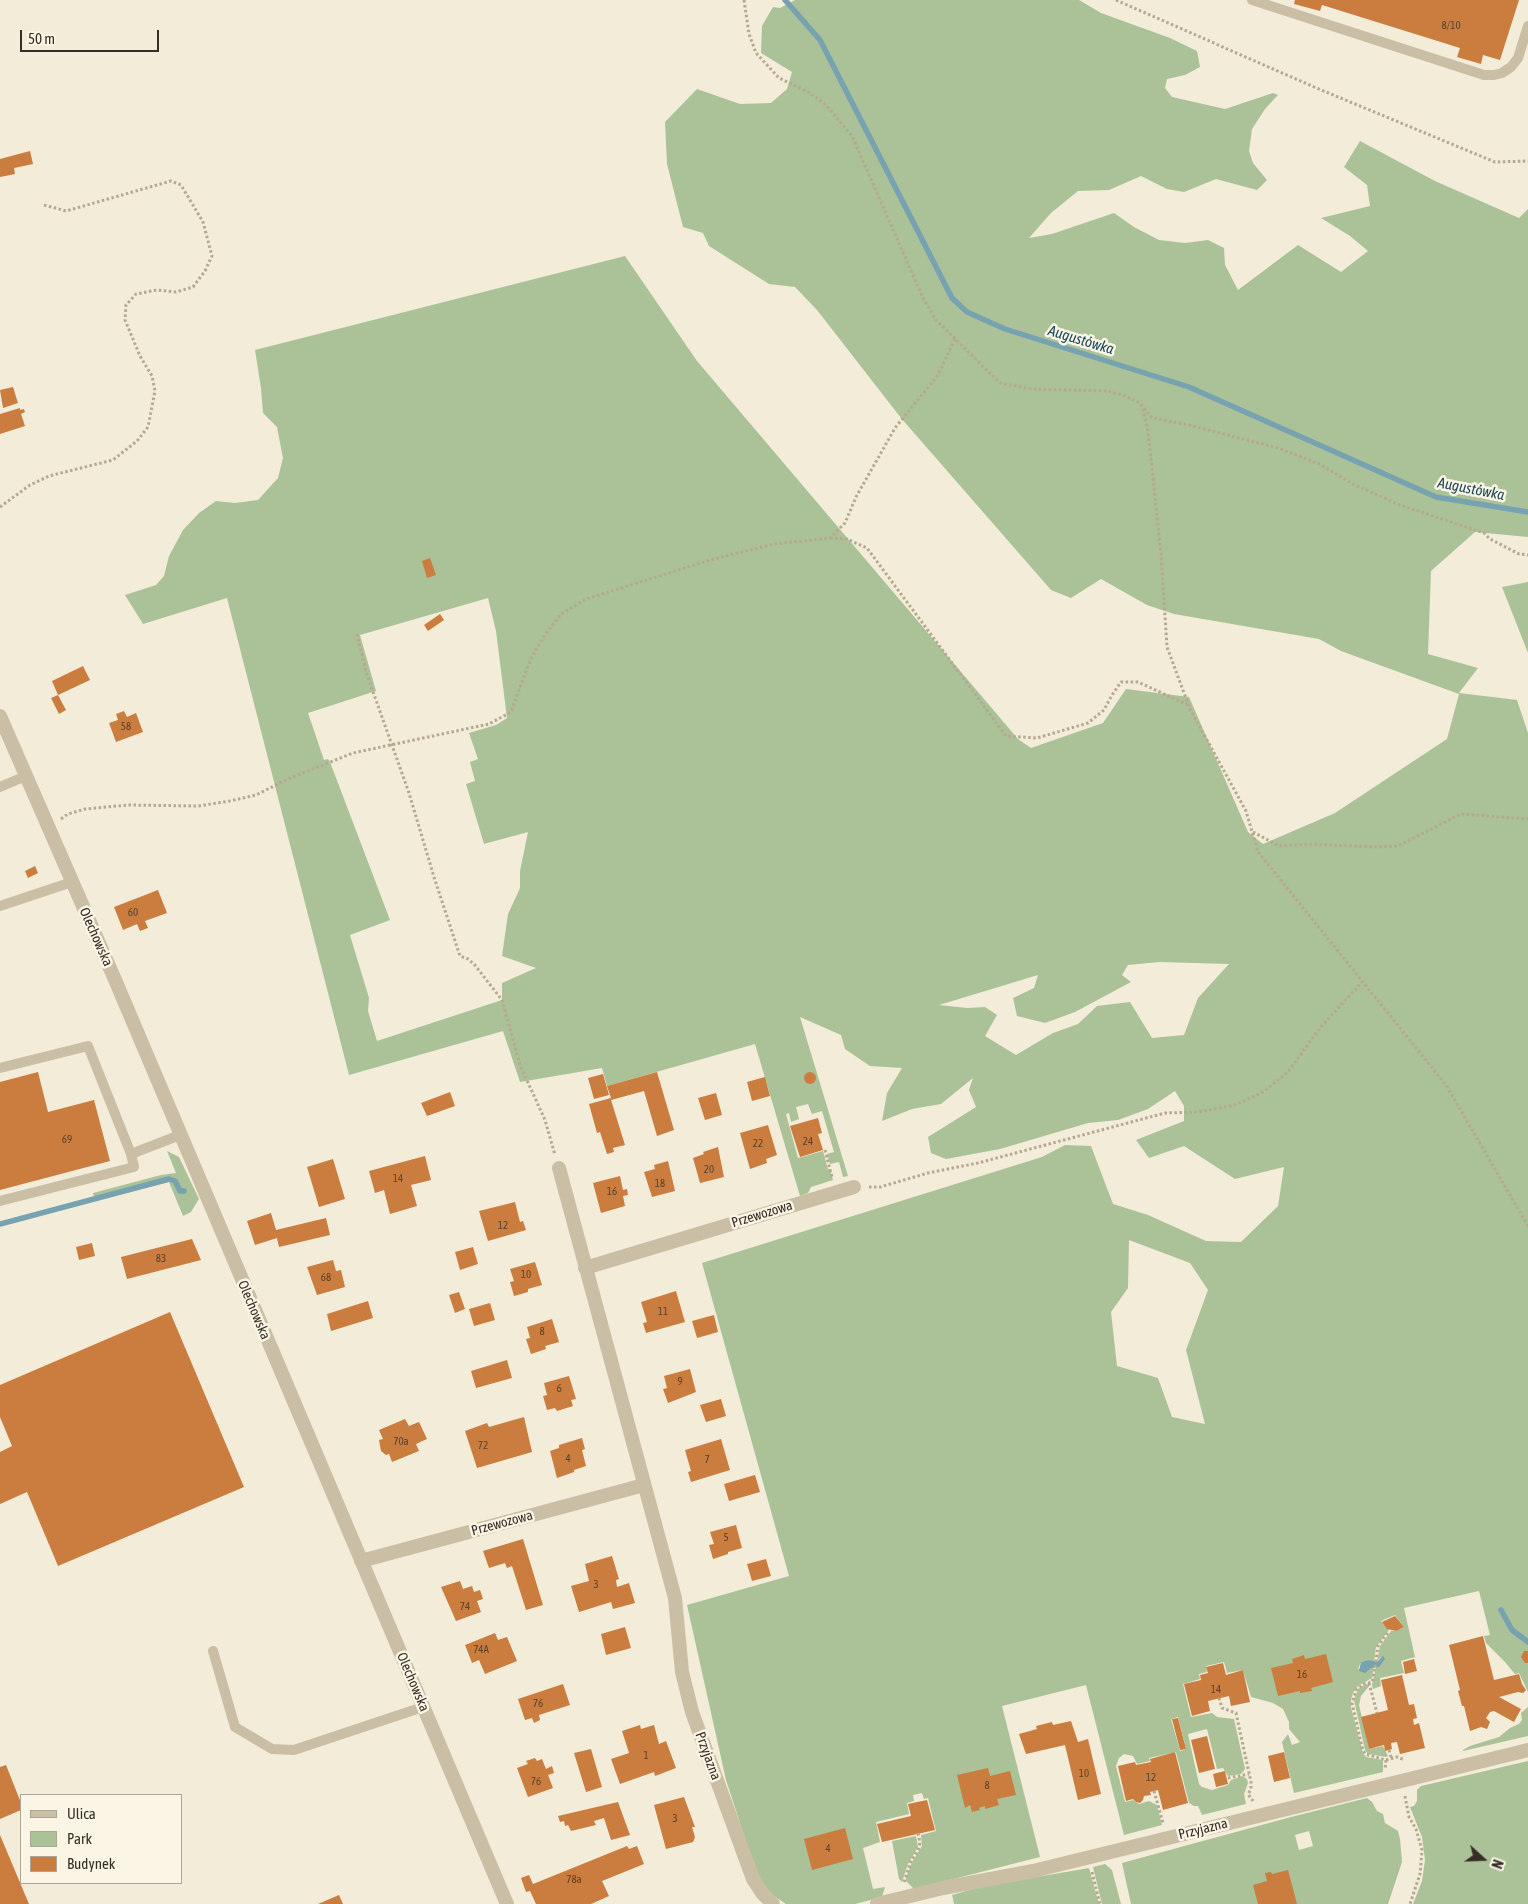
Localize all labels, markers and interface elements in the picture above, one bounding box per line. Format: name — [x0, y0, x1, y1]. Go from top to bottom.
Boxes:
house number: 8/10 — [1441, 19, 1461, 33]
scale bar — [22, 20, 161, 52]
text: 50 m — [28, 30, 55, 47]
water label: Augustówka — [1046, 322, 1116, 358]
water label: Augustówka — [1436, 474, 1506, 504]
house number: 58 — [121, 720, 131, 734]
street label: Olechowska — [76, 905, 116, 969]
house number: 60 — [128, 906, 138, 920]
house number: 69 — [62, 1133, 72, 1147]
house number: 24 — [803, 1135, 813, 1149]
house number: 22 — [753, 1137, 763, 1151]
house number: 20 — [704, 1163, 714, 1177]
house number: 14 — [393, 1172, 403, 1186]
house number: 18 — [655, 1177, 665, 1191]
house number: 16 — [607, 1185, 617, 1199]
street label: Przewozowa — [730, 1197, 794, 1231]
house number: 12 — [498, 1219, 508, 1233]
house number: 83 — [156, 1252, 166, 1266]
house number: 10 — [521, 1268, 531, 1282]
house number: 68 — [321, 1271, 331, 1285]
street label: Olechowska — [234, 1278, 274, 1342]
house number: 11 — [658, 1305, 668, 1319]
house number: 8 — [539, 1325, 545, 1339]
house number: 9 — [677, 1375, 683, 1389]
house number: 6 — [556, 1382, 562, 1396]
house number: 70a — [393, 1435, 409, 1449]
house number: 72 — [478, 1439, 488, 1453]
house number: 4 — [565, 1452, 571, 1466]
house number: 7 — [704, 1453, 710, 1467]
street label: Przewozowa — [469, 1507, 535, 1539]
house number: 5 — [723, 1531, 729, 1545]
house number: 3 — [593, 1578, 599, 1592]
house number: 74 — [460, 1600, 470, 1614]
house number: 74A — [473, 1643, 489, 1657]
street label: Olechowska — [393, 1650, 433, 1714]
house number: 16 — [1297, 1668, 1307, 1682]
house number: 14 — [1211, 1683, 1221, 1697]
house number: 76 — [533, 1697, 543, 1711]
street label: Przyjazna — [692, 1730, 724, 1782]
house number: 1 — [643, 1749, 649, 1763]
house number: 10 — [1079, 1767, 1089, 1781]
house number: 12 — [1146, 1771, 1156, 1785]
house number: 76 — [531, 1775, 541, 1789]
house number: 8 — [984, 1779, 990, 1793]
legend — [20, 1794, 182, 1884]
text: Ulica — [67, 1805, 96, 1822]
house number: 3 — [672, 1812, 678, 1826]
street label: Przyjazna — [1177, 1815, 1229, 1843]
text: Park — [67, 1830, 92, 1847]
north arrow — [1458, 1834, 1508, 1884]
house number: 4 — [825, 1842, 831, 1856]
text: Budynek — [67, 1855, 115, 1872]
text: N — [1488, 1858, 1506, 1871]
house number: 78a — [566, 1873, 582, 1887]

